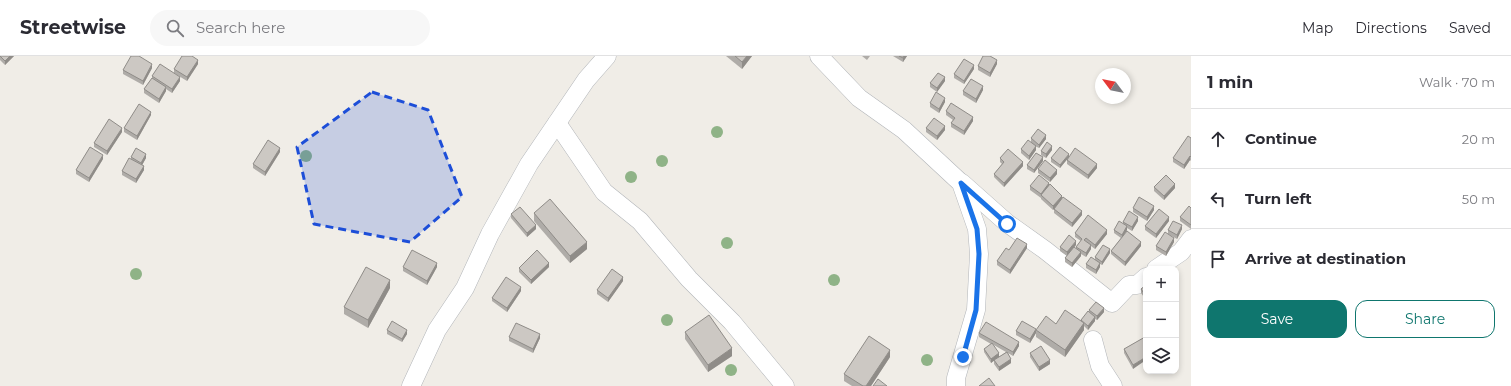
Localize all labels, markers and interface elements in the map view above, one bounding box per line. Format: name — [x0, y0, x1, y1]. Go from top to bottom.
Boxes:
search box — [150, 10, 430, 46]
text: Streetwise — [20, 16, 126, 39]
icon: search — [164, 17, 186, 39]
text: Search here — [196, 18, 285, 37]
text: Map — [1302, 19, 1333, 37]
text: Directions — [1355, 19, 1427, 37]
text: Saved — [1449, 19, 1491, 37]
north arrow — [1095, 68, 1131, 104]
text: 1 min — [1207, 72, 1253, 92]
text: Walk · 70 m — [1419, 74, 1495, 90]
icon: ahead — [1207, 128, 1229, 150]
text: Continue — [1245, 129, 1317, 148]
text: 20 m — [1462, 131, 1495, 147]
icon: left — [1207, 188, 1229, 210]
text: Turn left — [1245, 189, 1312, 208]
text: 50 m — [1462, 191, 1495, 207]
route start — [998, 215, 1016, 233]
icon: arrive — [1207, 248, 1229, 270]
text: Arrive at destination — [1245, 249, 1406, 268]
map controls — [1143, 266, 1179, 374]
button: + — [1143, 266, 1179, 302]
button: Save — [1207, 300, 1347, 338]
button: Share — [1355, 300, 1495, 338]
button: − — [1143, 302, 1179, 338]
button: layers — [1143, 338, 1179, 374]
route end — [954, 348, 972, 366]

